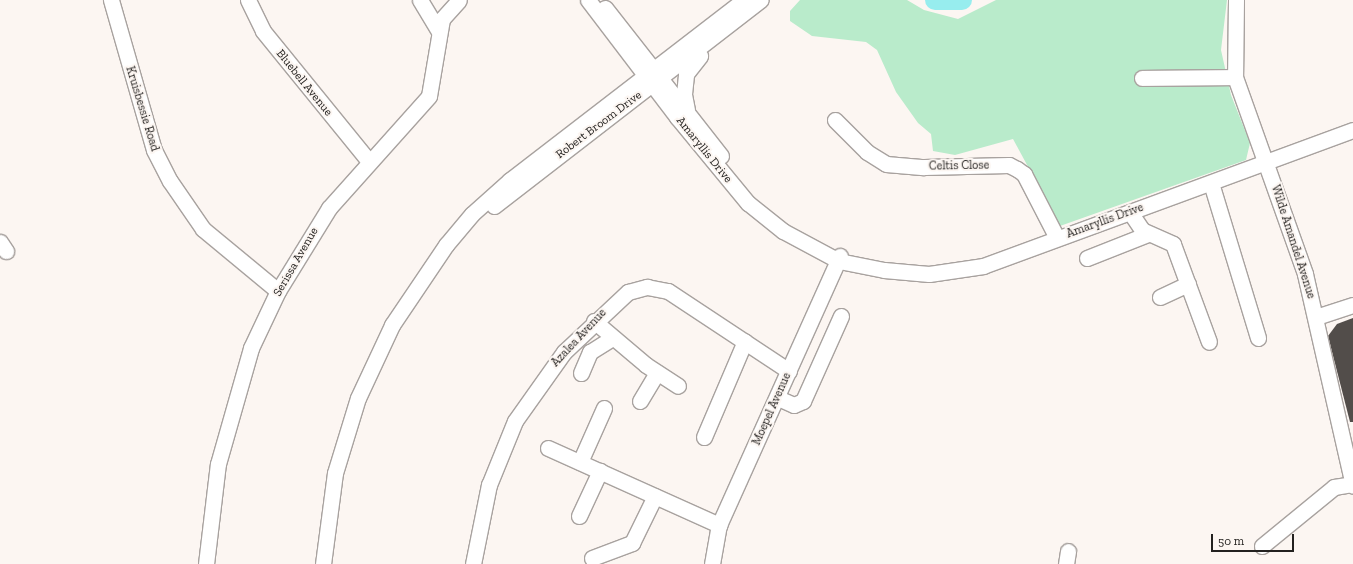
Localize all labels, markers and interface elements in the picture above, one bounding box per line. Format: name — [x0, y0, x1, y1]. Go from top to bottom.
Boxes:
street label: Bluebell Avenue — [273, 47, 335, 119]
street label: Kruisbessie Road — [122, 65, 162, 153]
street label: Robert Broom Drive — [553, 88, 645, 162]
street label: Amaryllis Drive — [673, 114, 735, 186]
street label: Celtis Close — [929, 158, 989, 174]
street label: Wilde Amandel Avenue — [1268, 183, 1318, 301]
street label: Amaryllis Drive — [1065, 200, 1145, 242]
street label: Serissa Avenue — [270, 225, 322, 299]
street label: Azalea Avenue — [548, 306, 610, 370]
street label: Moepel Avenue — [750, 370, 794, 448]
scale bar — [1213, 526, 1296, 552]
text: 50 m — [1218, 534, 1244, 548]

